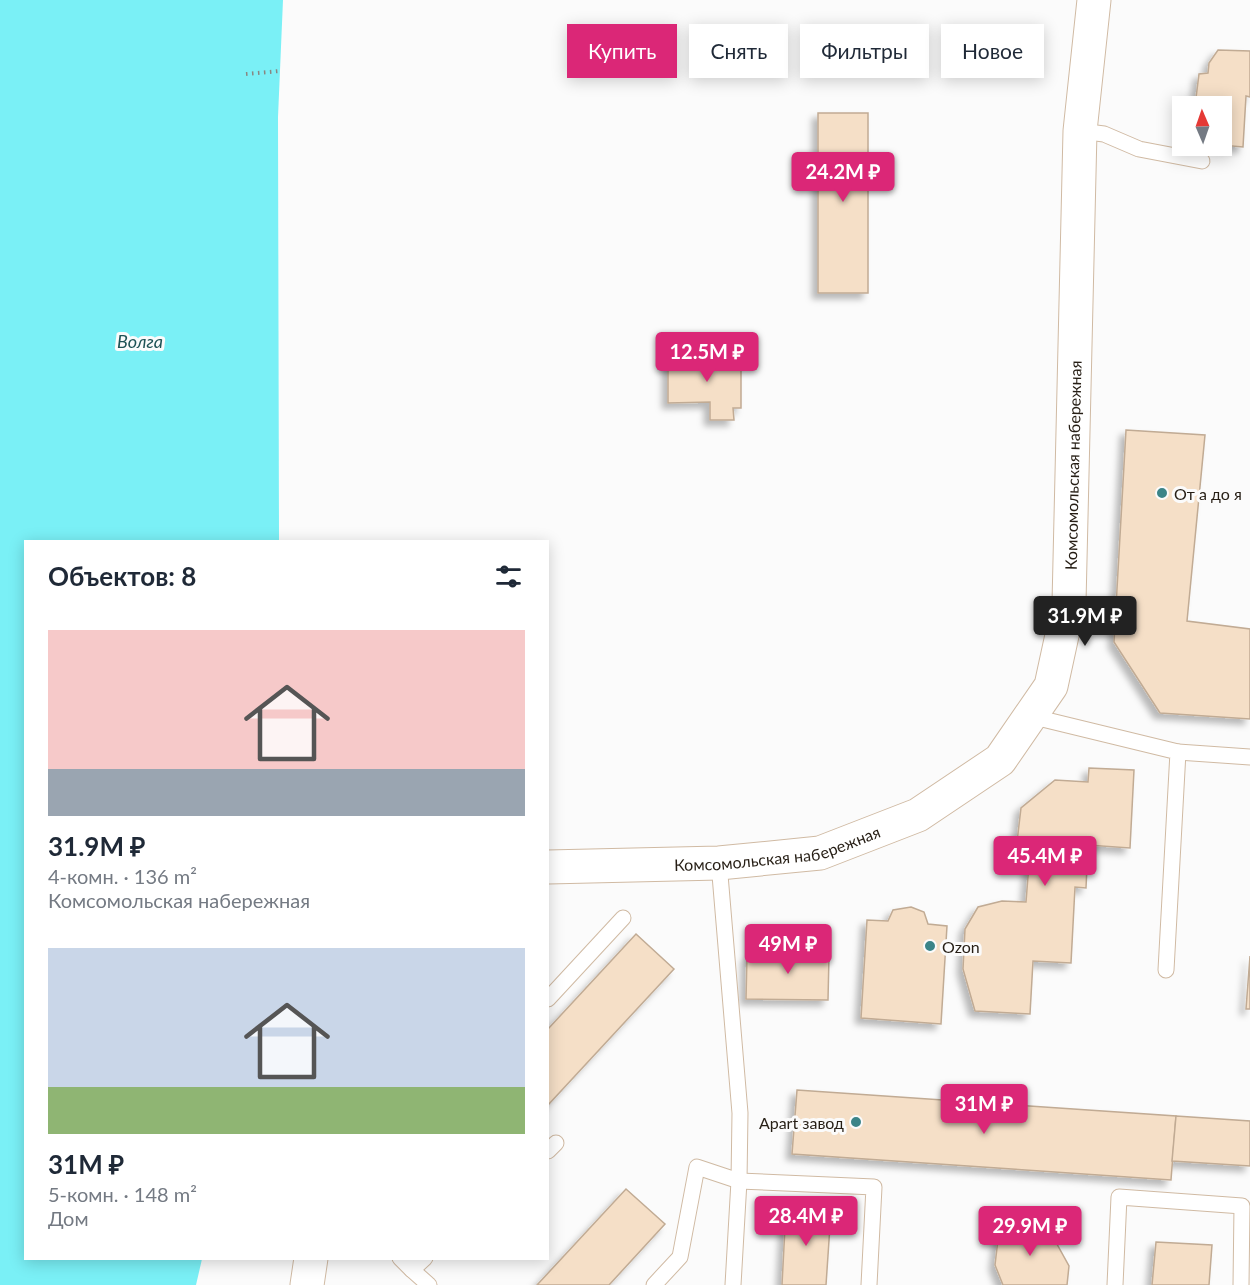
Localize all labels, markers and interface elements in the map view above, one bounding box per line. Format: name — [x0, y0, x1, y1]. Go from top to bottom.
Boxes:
chip: Купить — [567, 24, 677, 78]
chip: Снять — [689, 24, 788, 78]
chip: Фильтры — [800, 24, 929, 78]
chip: Новое — [941, 24, 1044, 78]
north arrow — [1172, 96, 1232, 156]
map controls — [1172, 96, 1232, 156]
pin: 24.2M ₽ — [788, 152, 898, 203]
text: 24.2M ₽ — [806, 159, 880, 183]
water label: Волга — [117, 330, 163, 352]
pin: 12.5M ₽ — [652, 332, 762, 383]
text: 12.5M ₽ — [670, 339, 744, 363]
street label: Комсомольская набережная — [1060, 360, 1084, 570]
place label: От а до я — [1174, 484, 1242, 503]
marker: От а до я — [1155, 486, 1169, 500]
text: Объектов: 8 — [48, 560, 196, 592]
icon: filters — [492, 560, 525, 593]
pin: 31.9M ₽ — [1030, 596, 1140, 647]
text: 31.9M ₽ — [1048, 603, 1122, 627]
icon: home — [233, 669, 341, 777]
street label: Комсомольская набережная — [674, 821, 882, 874]
text: 31.9M ₽ — [48, 830, 145, 862]
pin: 45.4M ₽ — [990, 836, 1100, 887]
text: 45.4M ₽ — [1008, 843, 1082, 867]
text: 4-комн. · 136 m² — [48, 864, 197, 888]
text: Комсомольская набережная — [48, 888, 310, 912]
pin: 49M ₽ — [746, 924, 830, 975]
text: 49M ₽ — [759, 931, 817, 955]
place label: Ozon — [942, 937, 980, 956]
marker: Ozon — [923, 939, 937, 953]
icon: home — [233, 987, 341, 1095]
pin: 31M ₽ — [942, 1084, 1026, 1135]
text: 31M ₽ — [955, 1091, 1013, 1115]
place label: Apart завод — [759, 1113, 844, 1132]
marker: Apart завод — [849, 1115, 863, 1129]
text: 31M ₽ — [48, 1148, 124, 1180]
text: 5-комн. · 148 m² — [48, 1182, 197, 1206]
pin: 28.4M ₽ — [751, 1196, 861, 1247]
text: 28.4M ₽ — [769, 1203, 843, 1227]
text: Дом — [48, 1206, 89, 1230]
pin: 29.9M ₽ — [975, 1206, 1085, 1257]
text: 29.9M ₽ — [993, 1213, 1067, 1237]

